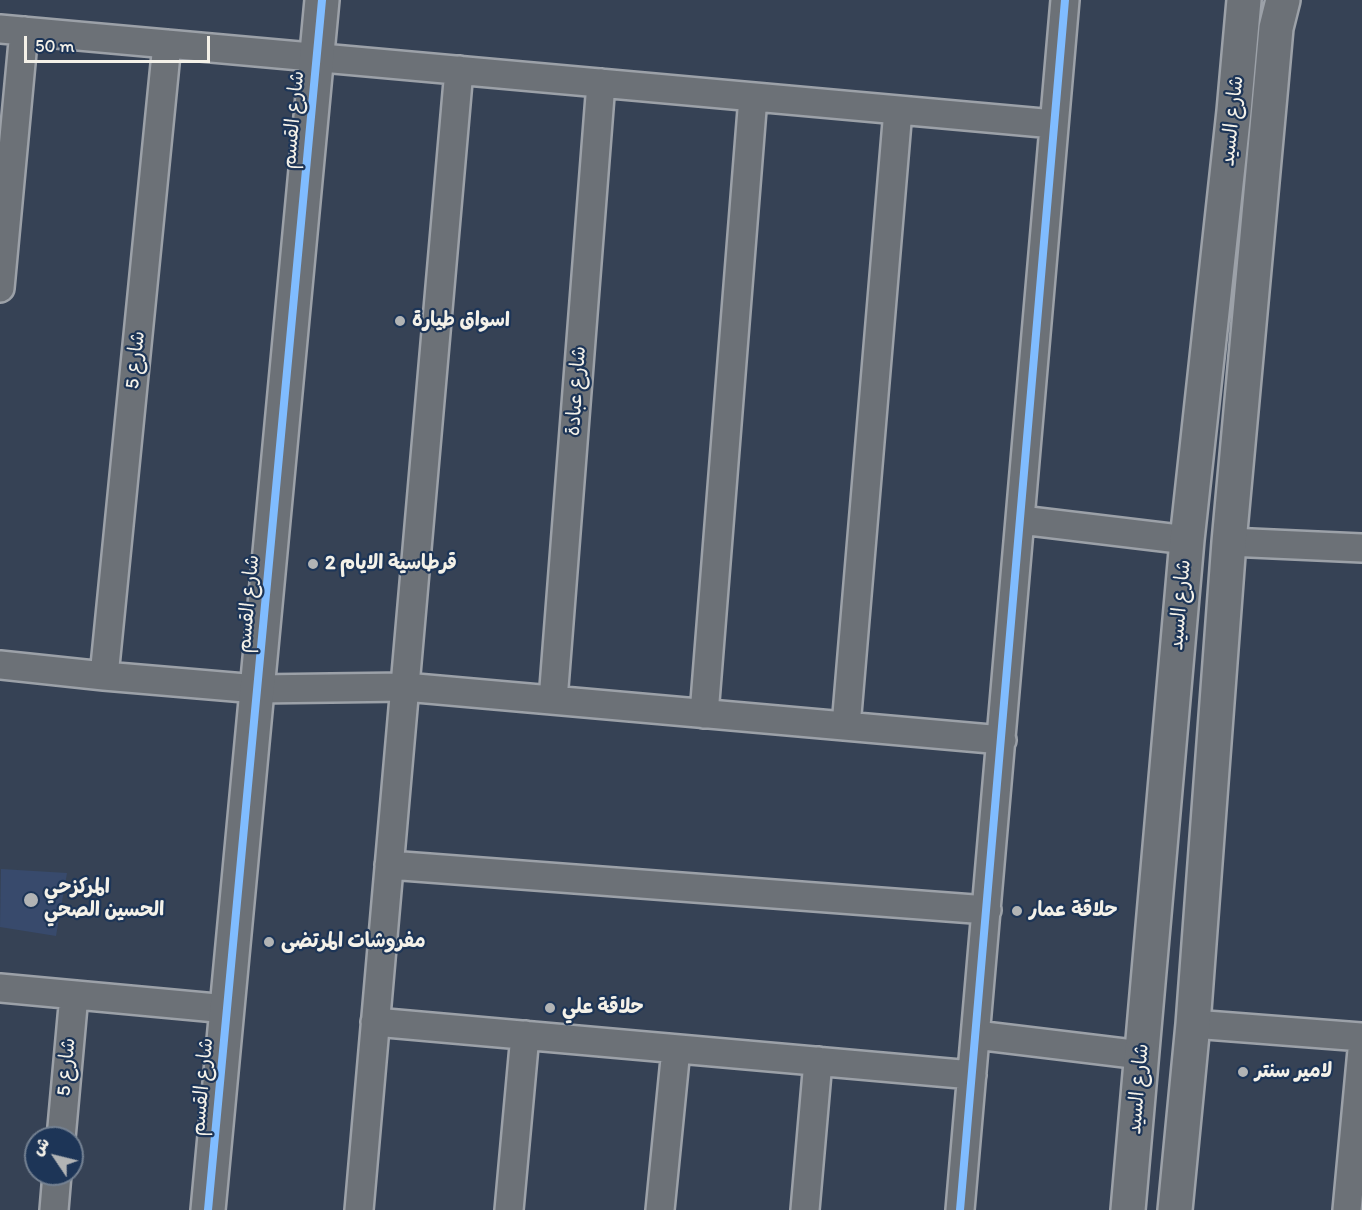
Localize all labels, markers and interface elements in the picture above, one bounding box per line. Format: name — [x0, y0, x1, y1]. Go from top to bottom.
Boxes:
scale bar — [27, 24, 213, 62]
text: 50 m — [35, 35, 75, 57]
street label: شارع القسم — [278, 70, 310, 170]
street label: شارع السيد — [1216, 75, 1250, 167]
place label: اسواق طيارة — [412, 309, 510, 333]
marker: اسواق طيارة — [393, 314, 407, 328]
street label: شارع 5 — [121, 330, 151, 390]
street label: شارع عبادة — [562, 345, 592, 437]
place label: قرطاسية الايام 2 — [325, 552, 457, 576]
street label: شارع القسم — [233, 554, 265, 654]
marker: قرطاسية الايام 2 — [306, 557, 320, 571]
street label: شارع السيد — [1165, 559, 1197, 651]
place label: المركزحي الحسين الصحي — [44, 876, 164, 923]
marker: المركزحي الحسين الصحي — [22, 891, 40, 909]
place label: حلاقة عمار — [1029, 899, 1118, 923]
marker: حلاقة عمار — [1010, 904, 1024, 918]
place label: مفروشات المرتضى — [281, 930, 426, 954]
marker: مفروشات المرتضى — [262, 935, 276, 949]
place label: حلاقة علي — [562, 996, 644, 1020]
marker: حلاقة علي — [543, 1001, 557, 1015]
street label: شارع 5 — [53, 1037, 81, 1097]
street label: شارع القسم — [187, 1037, 219, 1137]
street label: شارع السيد — [1123, 1043, 1155, 1135]
place label: لامير سنتر — [1255, 1060, 1332, 1084]
marker: لامير سنتر — [1236, 1065, 1250, 1079]
north arrow — [24, 1126, 84, 1186]
text: ش — [28, 1134, 53, 1159]

